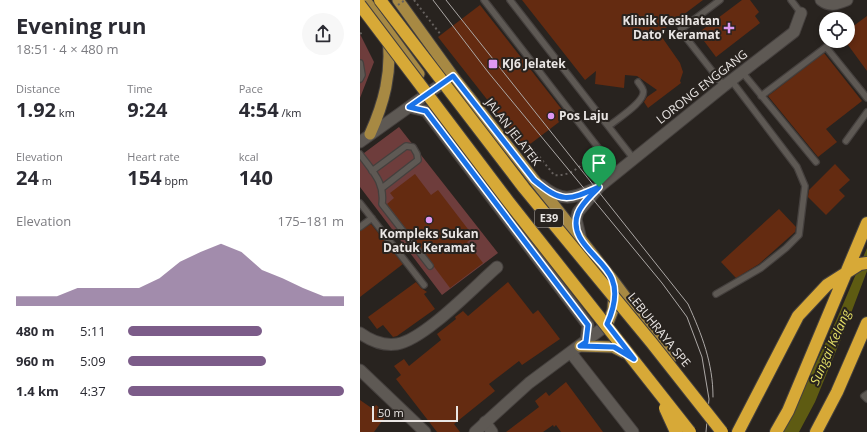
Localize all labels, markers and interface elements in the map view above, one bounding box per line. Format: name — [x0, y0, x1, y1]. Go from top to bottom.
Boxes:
text: Evening run — [16, 10, 147, 40]
place label: Klinik Kesihatan Dato' Keramat — [622, 12, 720, 43]
map controls — [819, 12, 855, 48]
button: locate — [819, 12, 855, 48]
button: share — [302, 13, 344, 55]
marker: Klinik Kesihatan Dato' Keramat — [723, 22, 735, 34]
text: 18:51 · 4 × 480 m — [16, 40, 119, 58]
street label: LORONG ENGGANG — [652, 46, 751, 128]
place label: KJ6 Jelatek — [502, 55, 566, 72]
marker: KJ6 Jelatek — [487, 58, 499, 70]
text: Distance — [16, 81, 60, 96]
text: Time — [127, 81, 153, 96]
text: Pace — [239, 81, 263, 96]
street label: JALAN JELATEK — [481, 94, 545, 169]
text: 1.92 — [16, 96, 56, 123]
text: 9:24 — [127, 96, 167, 123]
text: 4:54 — [239, 96, 279, 123]
text: km — [56, 105, 75, 120]
text: /km — [279, 105, 302, 120]
place label: Pos Laju — [559, 107, 609, 124]
marker: Pos Laju — [546, 111, 556, 121]
pin — [582, 146, 616, 187]
text: Elevation — [16, 149, 63, 164]
text: Heart rate — [127, 149, 180, 164]
text: kcal — [239, 149, 259, 164]
icon: arrive — [588, 152, 610, 174]
text: 24 — [16, 164, 39, 191]
text: 154 — [127, 164, 162, 191]
text: 140 — [239, 164, 273, 191]
text: m — [39, 173, 52, 188]
text: bpm — [162, 173, 188, 188]
road number: E39 — [535, 209, 563, 227]
text: Elevation — [16, 212, 71, 230]
text: 175–181 m — [277, 212, 344, 230]
marker: Kompleks Sukan Datuk Keramat — [424, 215, 434, 225]
place label: Kompleks Sukan Datuk Keramat — [379, 225, 479, 256]
street label: LEBUHRAYA SPE — [624, 289, 695, 370]
water label: Sungai Kelang — [805, 305, 855, 388]
text: 480 m — [16, 322, 54, 340]
text: 5:11 — [80, 322, 106, 340]
text: 960 m — [16, 352, 54, 370]
text: 5:09 — [80, 352, 106, 370]
text: 1.4 km — [16, 382, 59, 400]
text: 4:37 — [80, 382, 106, 400]
scale bar — [372, 404, 458, 423]
text: 50 m — [378, 405, 404, 420]

